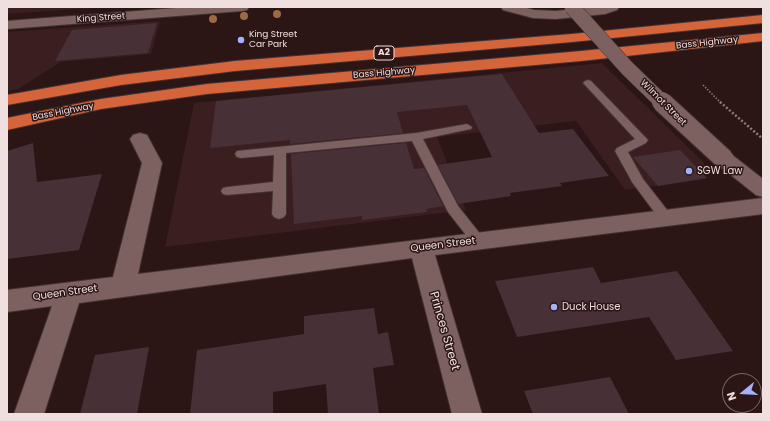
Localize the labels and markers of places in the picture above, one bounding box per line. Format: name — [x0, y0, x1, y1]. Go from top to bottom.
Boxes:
place label: King Street Car Park — [249, 30, 297, 51]
marker: King Street Car Park — [236, 35, 246, 45]
place label: SGW Law — [697, 165, 742, 177]
marker: SGW Law — [684, 166, 694, 176]
place label: Duck House — [562, 301, 620, 313]
marker: Duck House — [549, 302, 559, 312]

